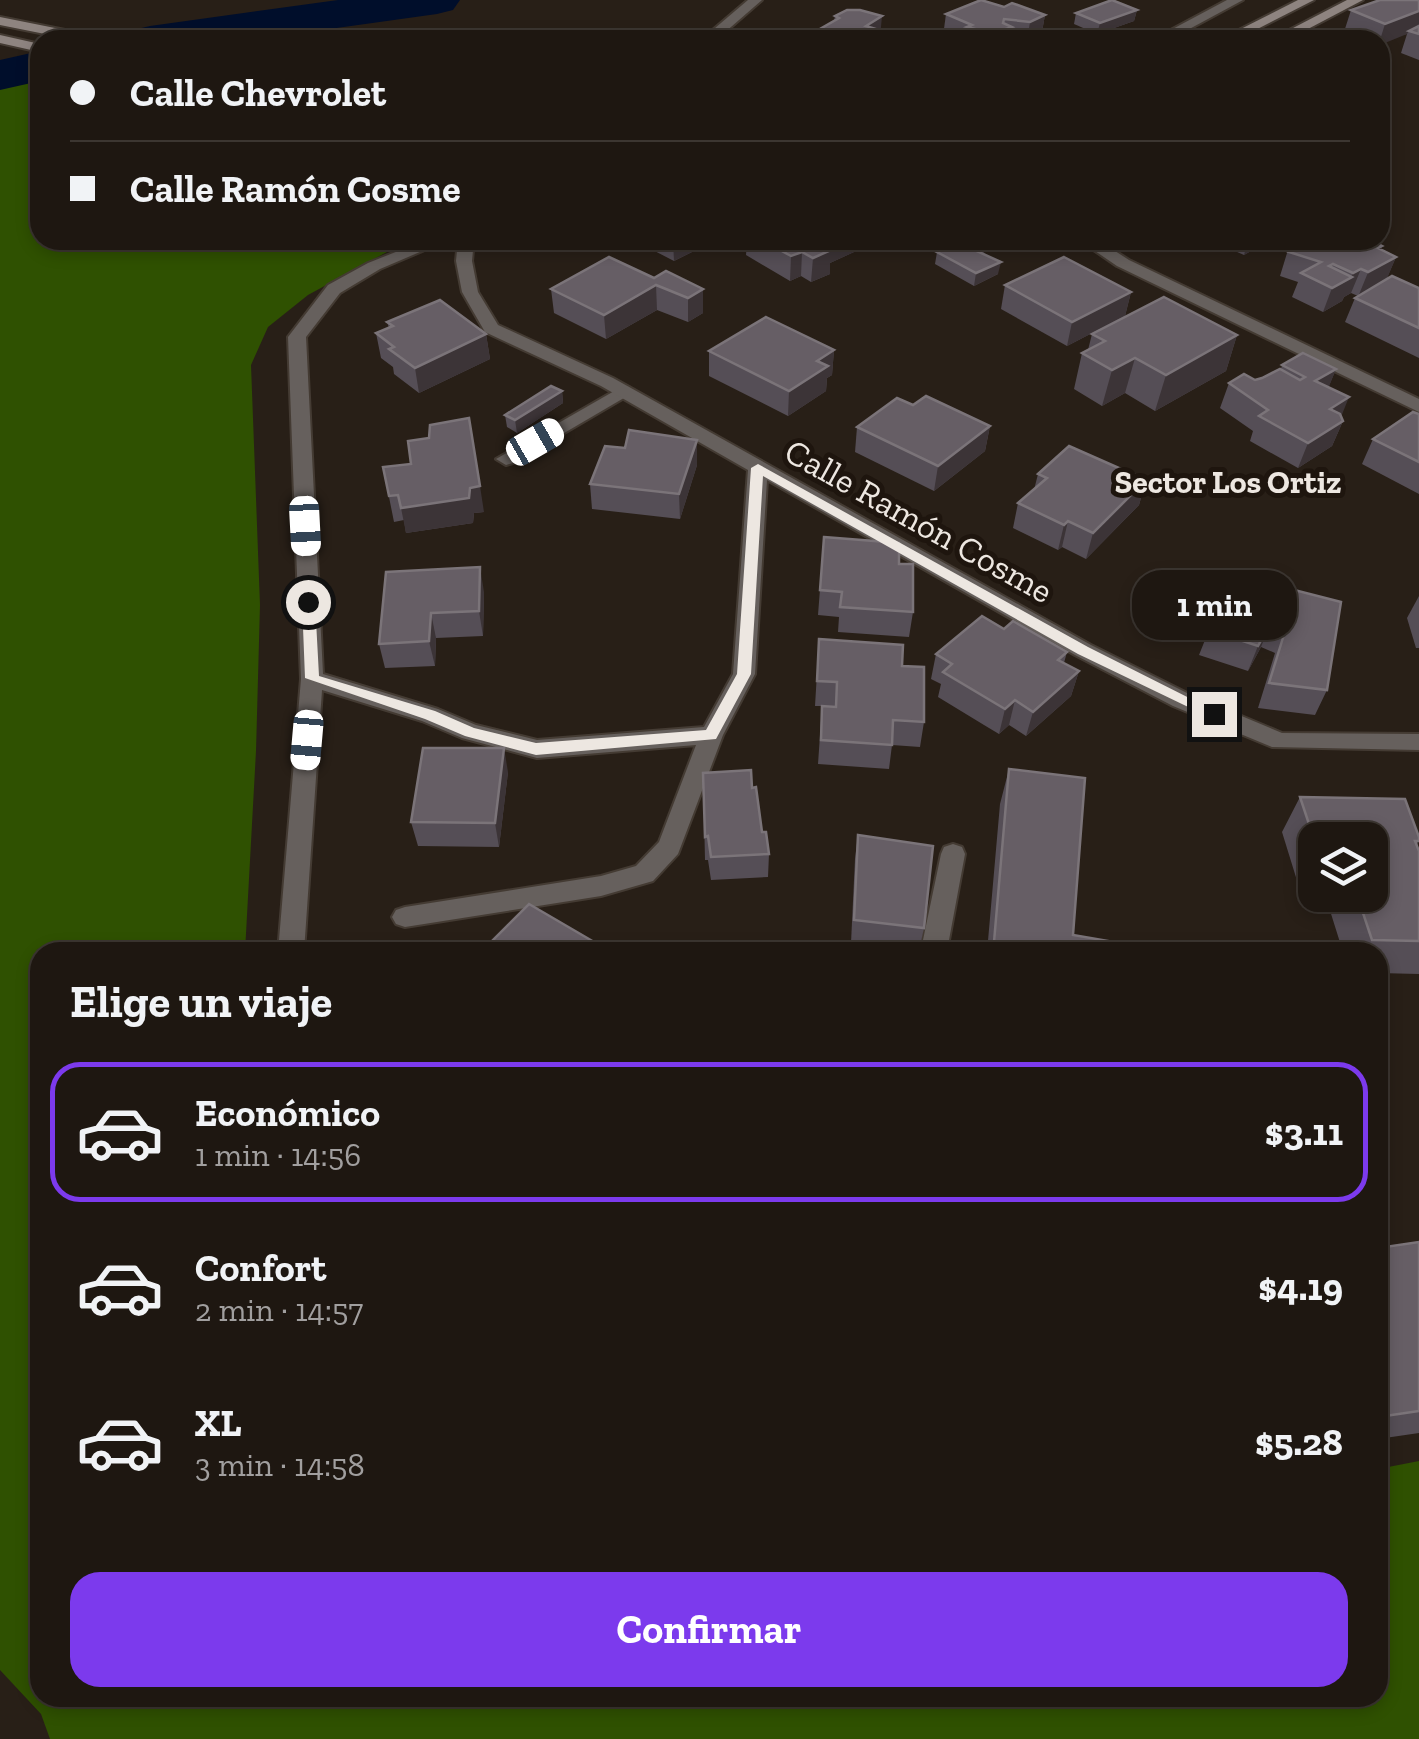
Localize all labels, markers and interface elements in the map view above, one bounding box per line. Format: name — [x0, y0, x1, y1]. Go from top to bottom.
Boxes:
text: Calle Chevrolet — [130, 70, 386, 116]
text: Calle Ramón Cosme — [130, 166, 461, 212]
car — [502, 414, 568, 470]
street label: Calle Ramón Cosme — [778, 430, 1060, 612]
district label: Sector Los Ortiz — [1114, 463, 1342, 501]
car — [288, 495, 322, 557]
callout: 1 min — [1132, 569, 1296, 639]
route start — [286, 580, 331, 625]
text: 1 min — [1177, 586, 1252, 624]
route end — [1192, 692, 1237, 737]
car — [289, 709, 325, 771]
map controls — [1298, 822, 1388, 912]
button: layers — [1298, 822, 1388, 912]
text: Elige un viaje — [70, 975, 332, 1029]
icon: car — [75, 1087, 165, 1177]
text: Económico — [195, 1090, 380, 1136]
text: $3.11 — [1265, 1109, 1343, 1155]
text: 1 min · 14:56 — [195, 1136, 361, 1174]
icon: car — [75, 1242, 165, 1332]
text: Confort — [195, 1245, 326, 1291]
text: $4.19 — [1258, 1264, 1343, 1310]
text: 2 min · 14:57 — [195, 1291, 363, 1329]
icon: car — [75, 1397, 165, 1487]
text: XL — [195, 1400, 242, 1446]
text: $5.28 — [1255, 1419, 1343, 1465]
text: 3 min · 14:58 — [195, 1446, 365, 1484]
button: Confirmar — [70, 1572, 1348, 1687]

